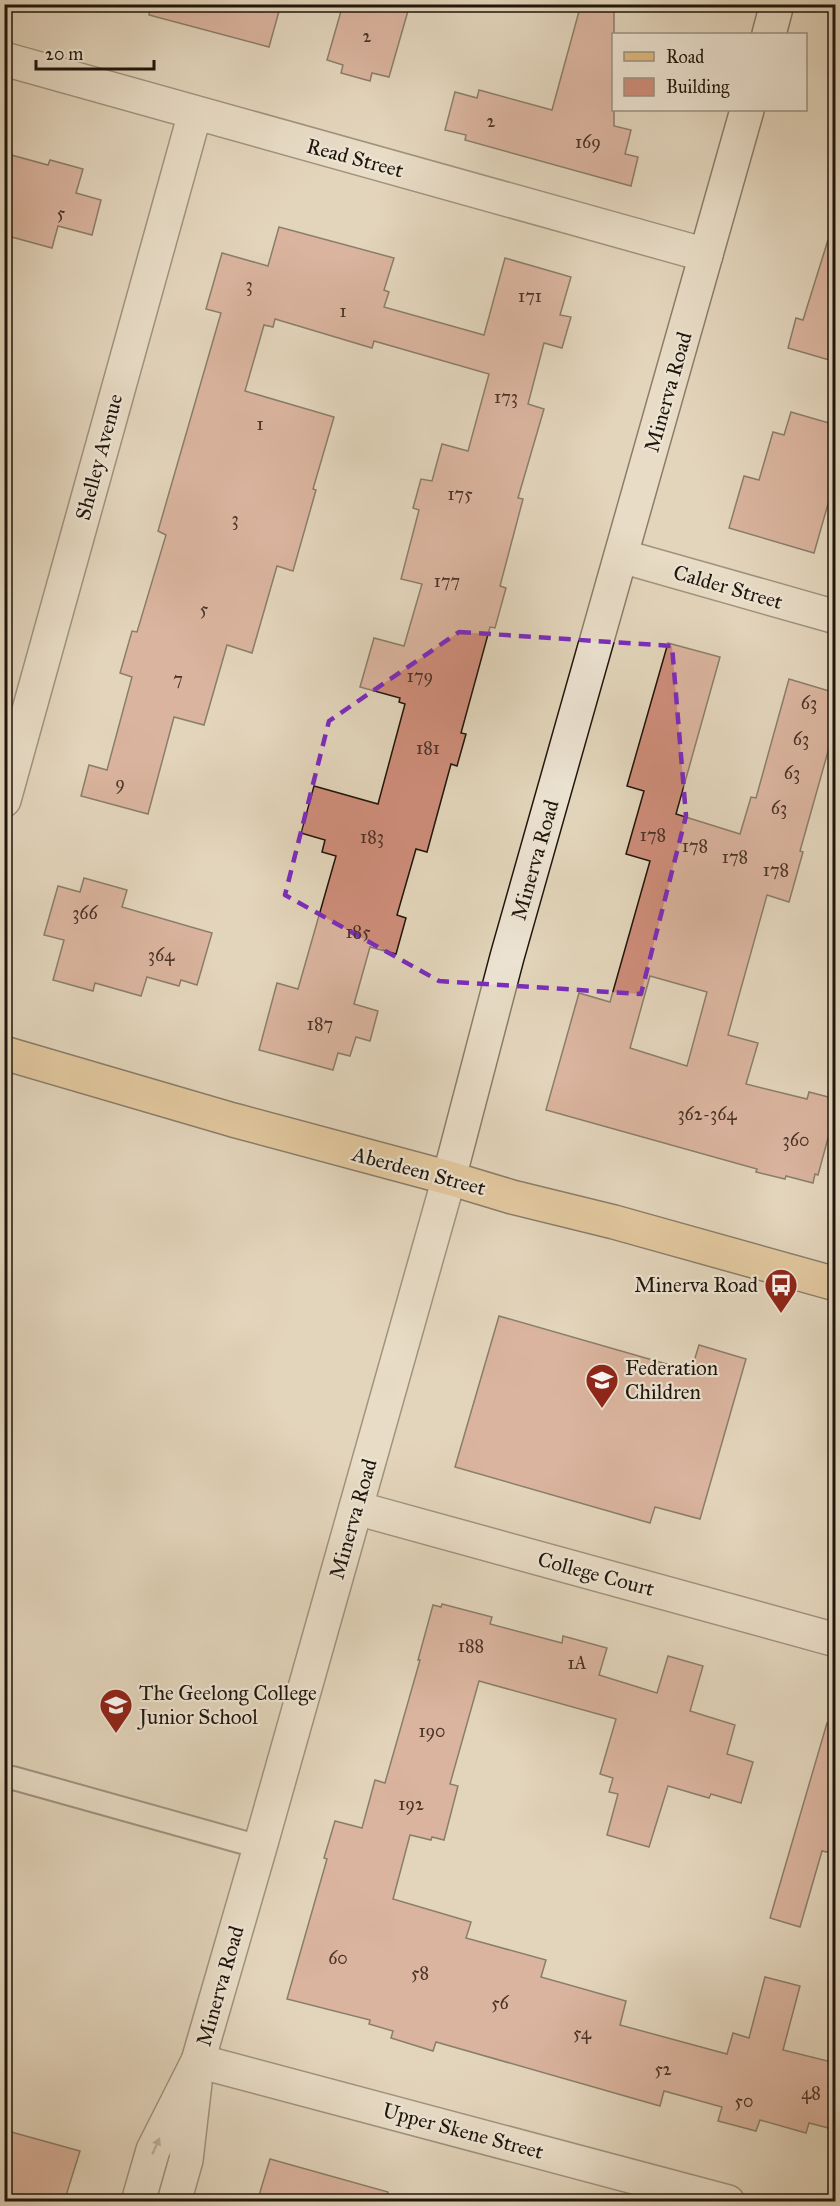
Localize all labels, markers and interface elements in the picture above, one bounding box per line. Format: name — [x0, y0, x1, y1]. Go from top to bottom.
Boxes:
house number: 2 — [363, 25, 372, 47]
scale bar — [36, 33, 154, 71]
legend — [612, 33, 807, 111]
text: 20 m — [45, 43, 83, 65]
text: Road — [666, 46, 704, 68]
text: Building — [666, 76, 730, 99]
house number: 2 — [487, 110, 496, 132]
house number: 169 — [575, 131, 601, 153]
street label: Read Street — [304, 133, 407, 184]
house number: 5 — [57, 202, 66, 224]
house number: 3 — [245, 274, 253, 296]
house number: 171 — [518, 285, 542, 307]
house number: 1 — [339, 300, 347, 322]
street label: Minerva Road — [638, 328, 698, 455]
house number: 173 — [494, 386, 518, 408]
street label: Shelley Avenue — [70, 391, 128, 523]
house number: 1 — [256, 413, 264, 435]
house number: 175 — [447, 483, 473, 505]
house number: 3 — [231, 508, 239, 530]
street label: Calder Street — [670, 559, 786, 615]
house number: 177 — [434, 570, 460, 592]
house number: 5 — [200, 598, 209, 620]
house number: 179 — [407, 665, 433, 687]
house number: 7 — [173, 668, 183, 690]
house number: 63 — [801, 692, 817, 714]
house number: 63 — [793, 728, 809, 750]
house number: 181 — [416, 737, 440, 759]
house number: 63 — [784, 762, 800, 784]
house number: 9 — [115, 772, 125, 794]
street label: Minerva Road — [505, 796, 565, 923]
house number: 63 — [771, 797, 787, 819]
house number: 178 — [640, 824, 666, 846]
house number: 183 — [360, 826, 384, 848]
house number: 178 — [682, 835, 708, 857]
house number: 178 — [722, 846, 748, 868]
house number: 178 — [763, 859, 789, 881]
house number: 366 — [72, 902, 99, 924]
house number: 185 — [345, 921, 371, 943]
house number: 364 — [148, 944, 175, 966]
house number: 187 — [307, 1013, 333, 1035]
house number: 362-364 — [677, 1103, 738, 1125]
house number: 360 — [783, 1129, 809, 1151]
street label: Aberdeen Street — [349, 1140, 489, 1201]
bus stop icon: Minerva Road — [763, 1267, 799, 1314]
place label: Minerva Road — [634, 1272, 758, 1298]
place label: Federation Children — [625, 1355, 718, 1405]
school or university icon: Federation Children — [584, 1362, 620, 1409]
street label: Minerva Road — [323, 1455, 383, 1582]
street label: College Court — [535, 1546, 658, 1602]
house number: 188 — [458, 1635, 484, 1657]
house number: 1A — [567, 1652, 587, 1674]
place label: The Geelong College Junior School — [137, 1680, 317, 1730]
school or university icon: The Geelong College Junior School — [98, 1687, 134, 1734]
house number: 190 — [418, 1720, 446, 1742]
house number: 192 — [398, 1793, 424, 1815]
street label: Minerva Road — [190, 1922, 250, 2049]
house number: 60 — [328, 1947, 348, 1969]
house number: 58 — [411, 1962, 429, 1984]
house number: 56 — [491, 1992, 510, 2014]
house number: 54 — [573, 2022, 592, 2044]
house number: 52 — [654, 2058, 672, 2080]
house number: 48 — [801, 2082, 821, 2104]
house number: 50 — [735, 2090, 753, 2112]
street label: Upper Skene Street — [380, 2097, 547, 2165]
one-way arrow — [151, 2137, 160, 2154]

